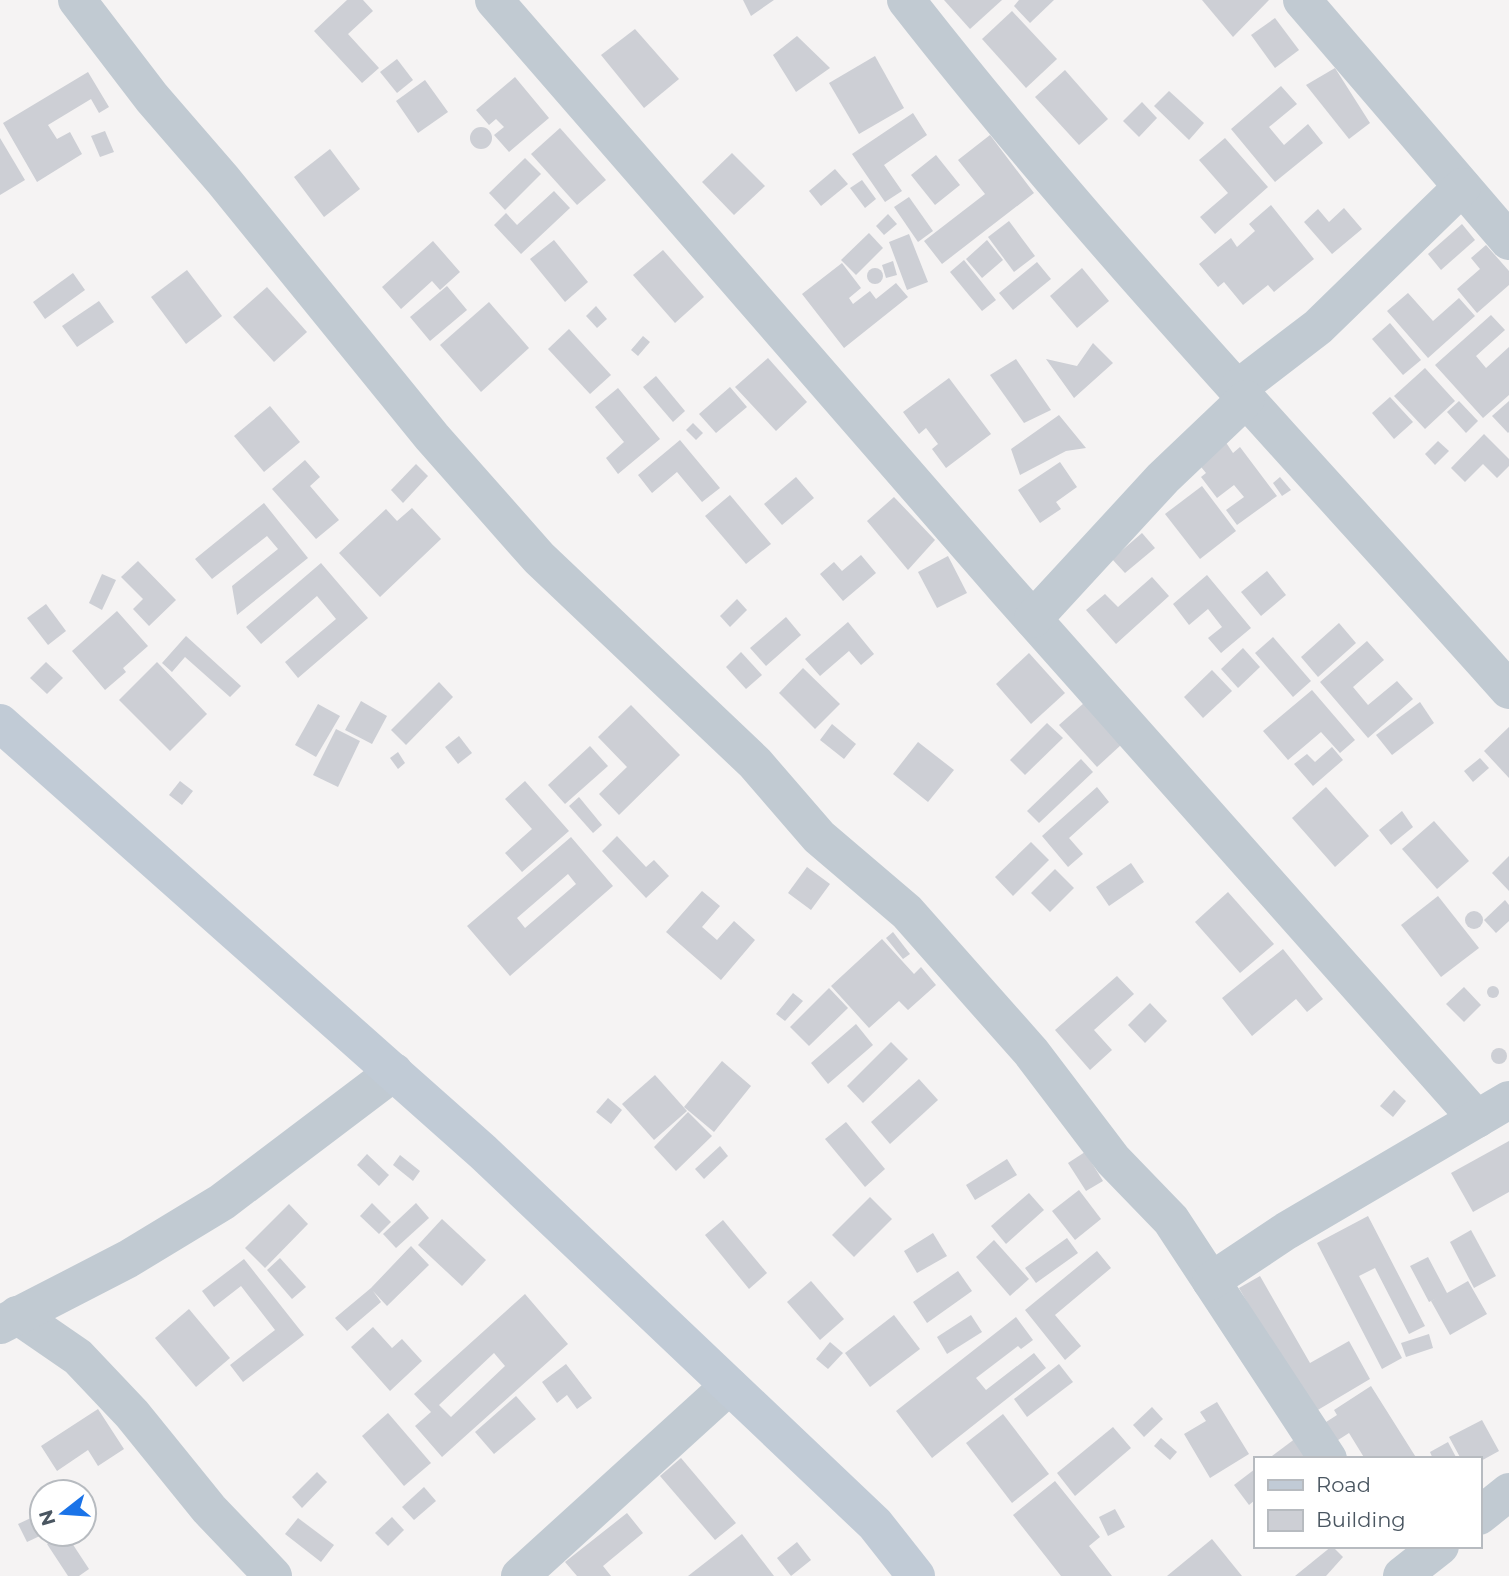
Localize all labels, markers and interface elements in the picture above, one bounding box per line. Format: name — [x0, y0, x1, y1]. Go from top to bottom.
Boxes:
legend — [1254, 1457, 1481, 1548]
text: Road — [1316, 1472, 1371, 1497]
north arrow — [28, 1478, 98, 1548]
text: N — [34, 1507, 60, 1529]
text: Building — [1316, 1507, 1406, 1532]

